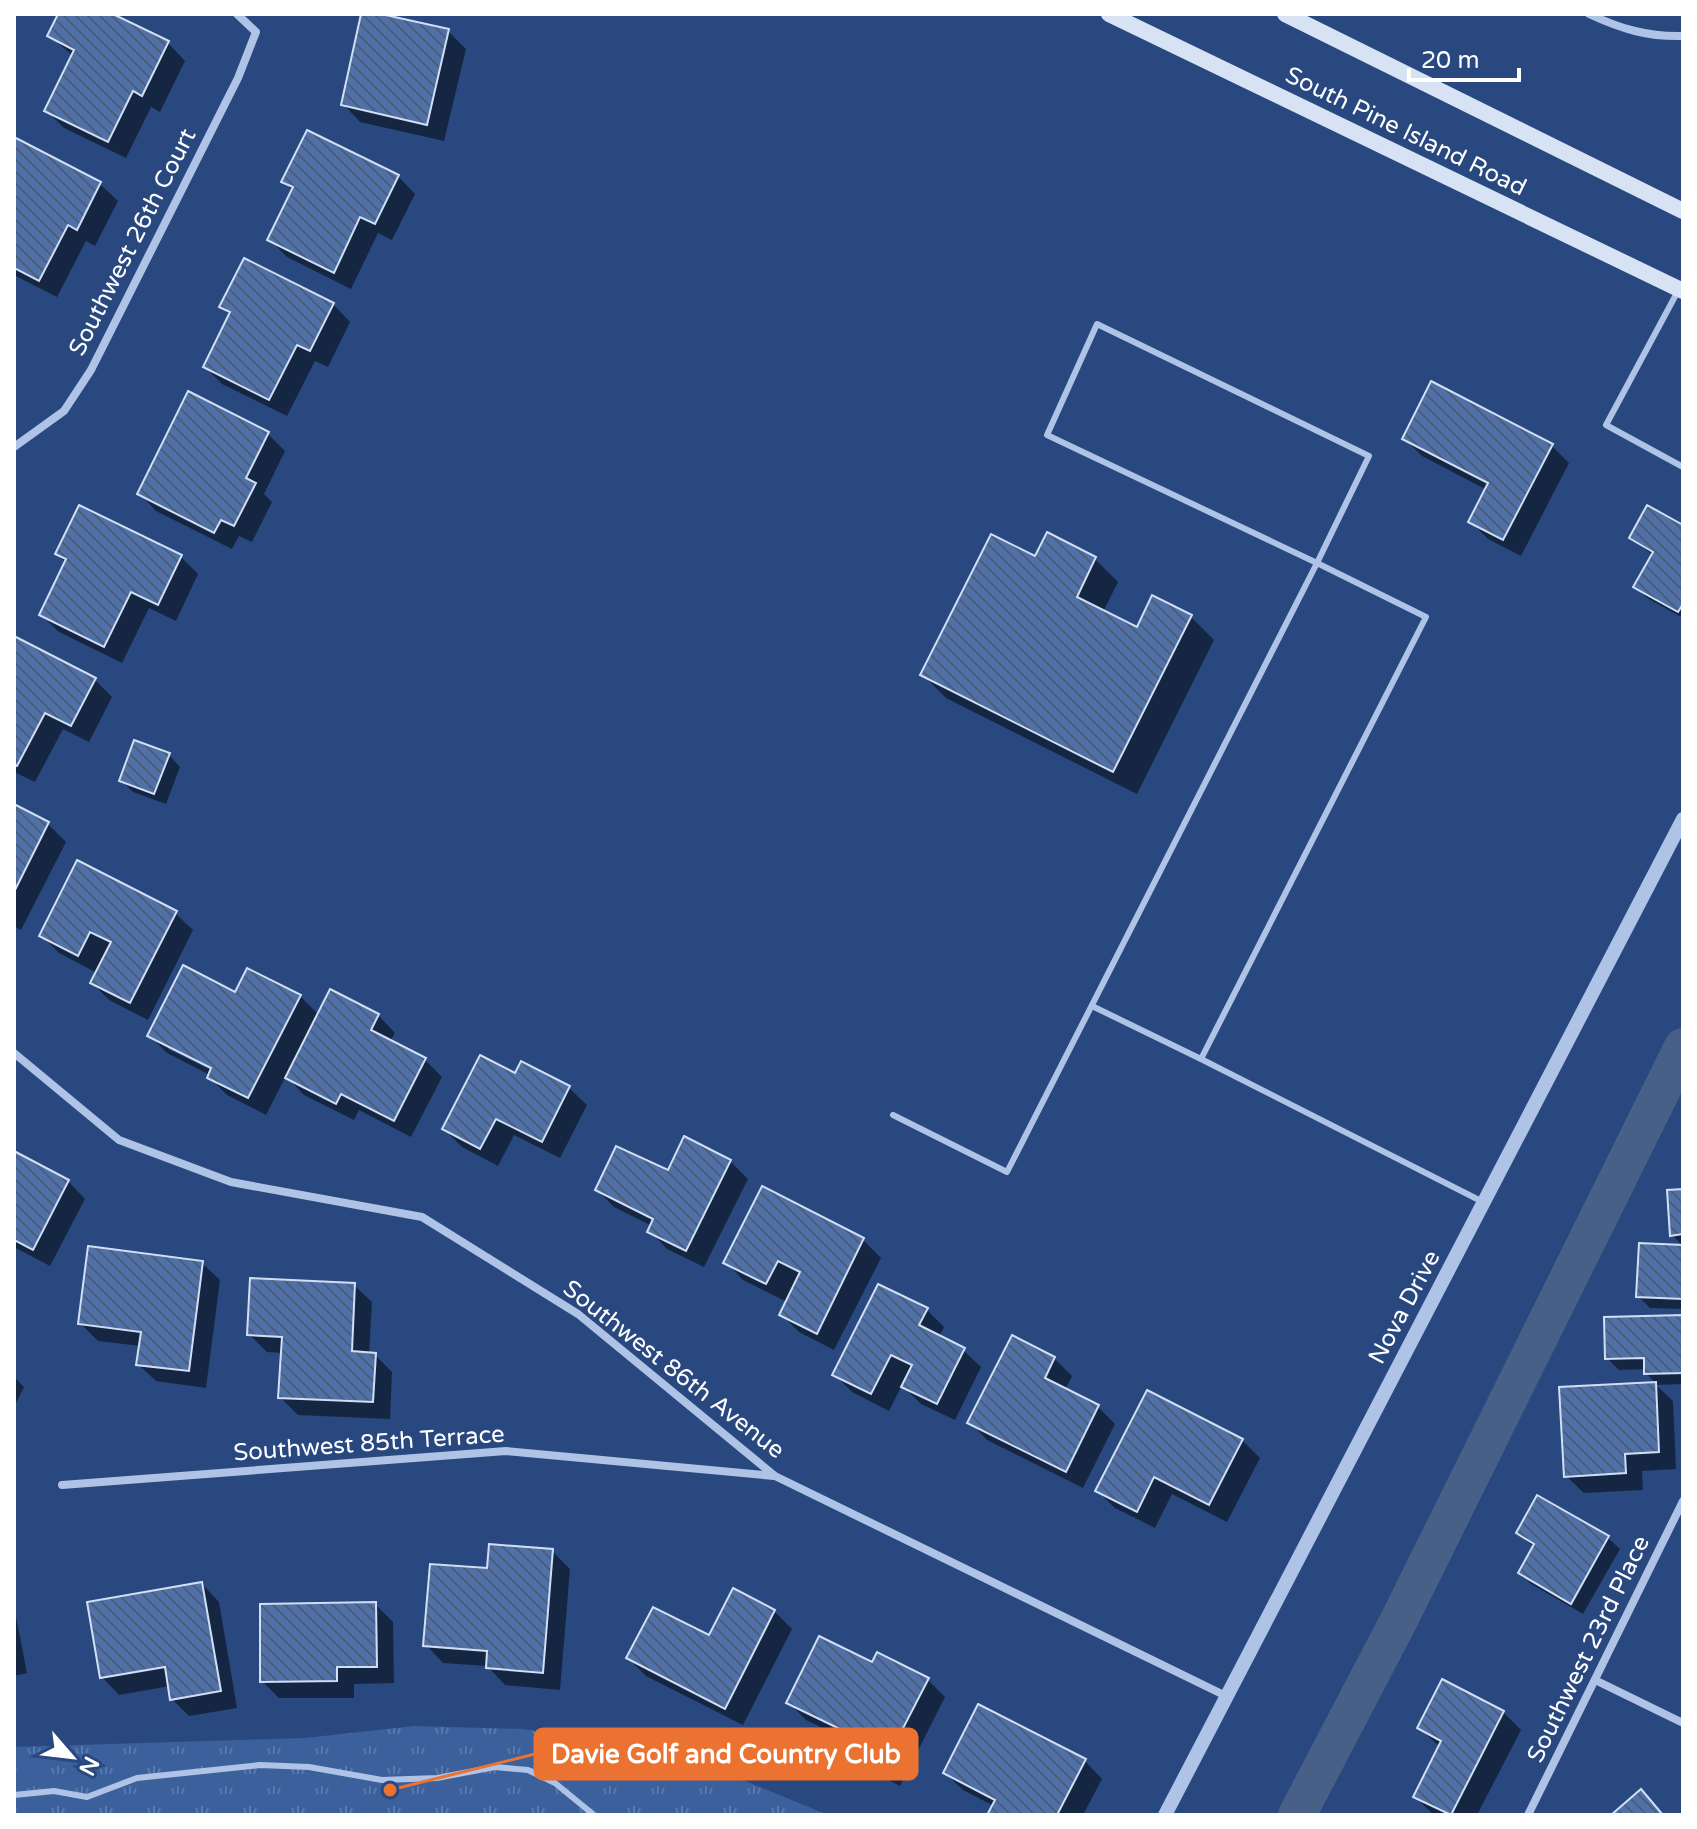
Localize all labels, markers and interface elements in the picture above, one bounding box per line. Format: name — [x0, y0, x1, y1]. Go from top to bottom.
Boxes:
scale bar — [1409, 32, 1519, 82]
text: 20 m — [1421, 46, 1479, 75]
street label: South Pine Island Road — [1281, 60, 1531, 202]
street label: Southwest 26th Court — [63, 124, 202, 361]
street label: Nova Drive — [1362, 1245, 1447, 1369]
street label: Southwest 86th Avenue — [557, 1274, 790, 1465]
street label: Southwest 85th Terrace — [232, 1420, 506, 1467]
street label: Southwest 23rd Place — [1521, 1531, 1656, 1767]
north arrow — [32, 1717, 112, 1797]
callout: Davie Golf and Country Club — [535, 1729, 917, 1779]
text: Davie Golf and Country Club — [551, 1739, 901, 1770]
text: N — [73, 1752, 104, 1780]

